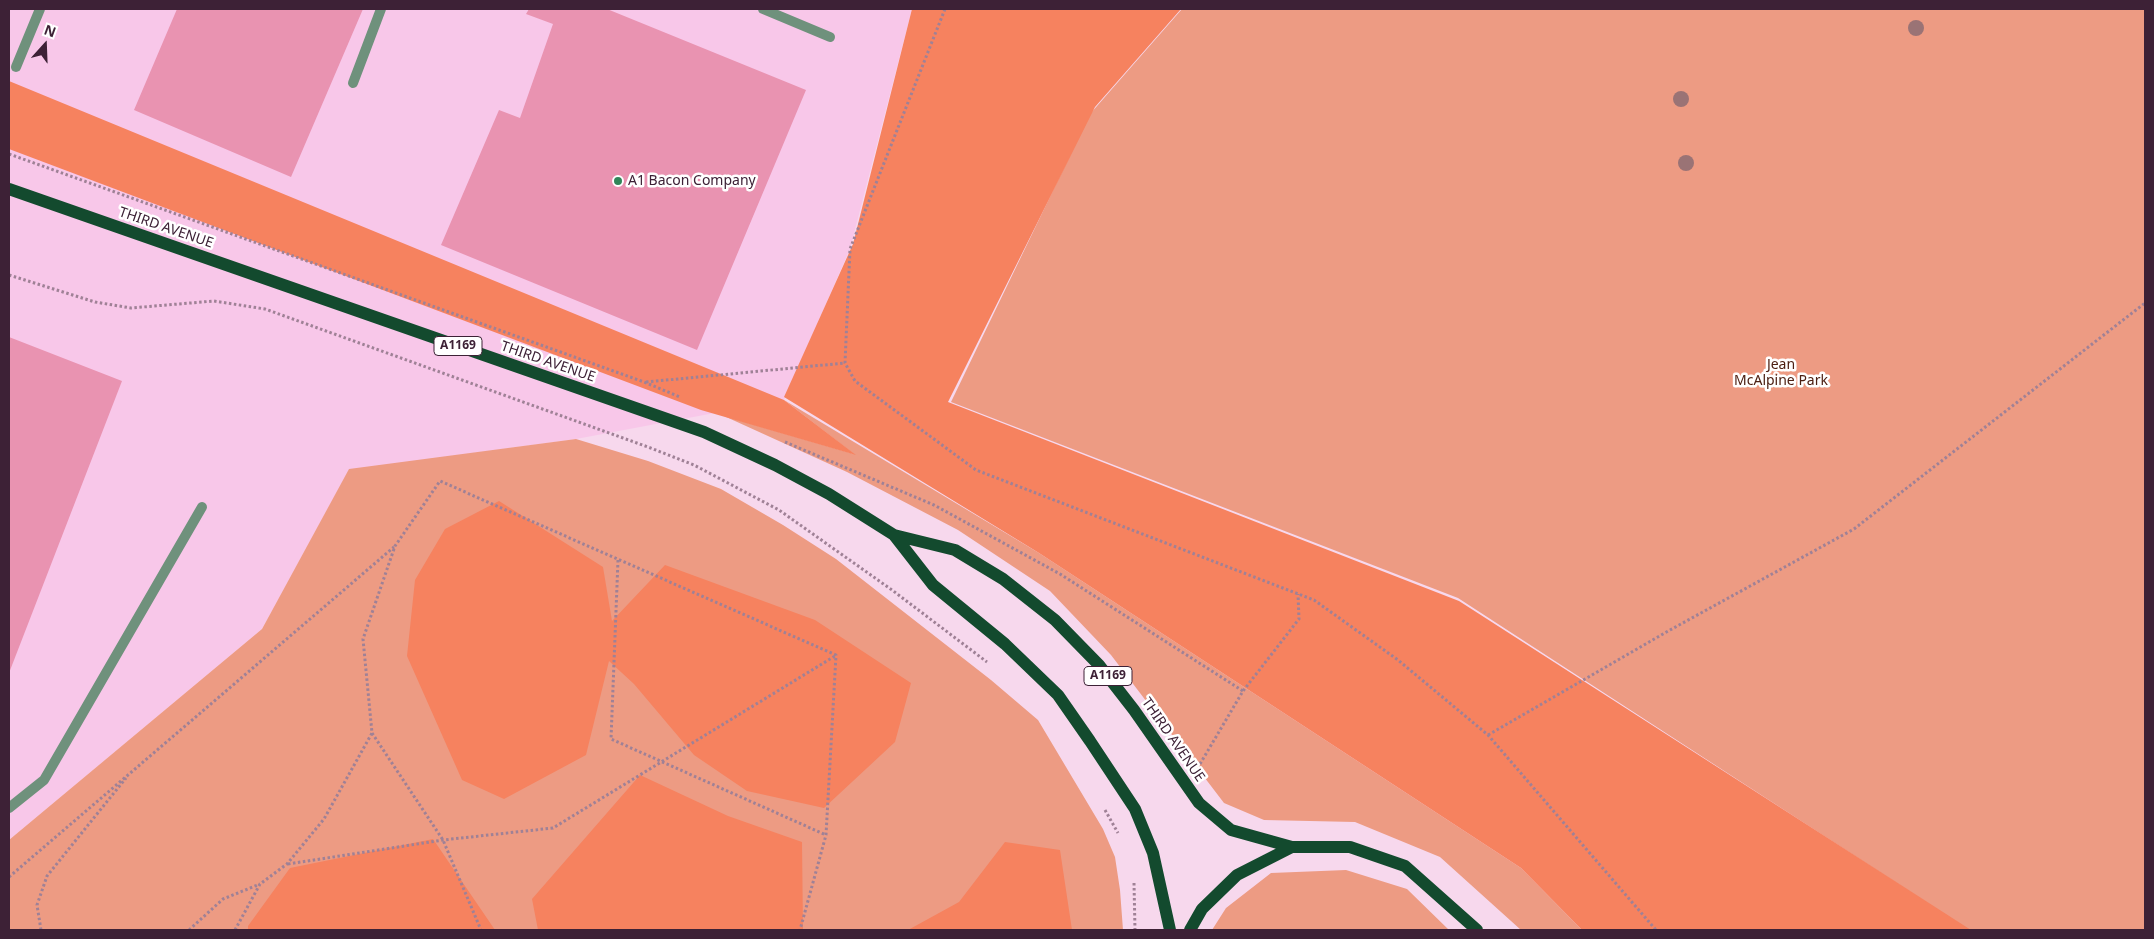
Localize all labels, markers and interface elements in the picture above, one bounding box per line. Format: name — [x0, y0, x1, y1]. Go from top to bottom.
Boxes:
north arrow — [20, 20, 70, 70]
text: N — [42, 20, 59, 41]
place label: A1 Bacon Company — [628, 173, 756, 189]
marker: A1 Bacon Company — [612, 175, 624, 187]
street label: THIRD AVENUE — [117, 204, 215, 252]
road number: A1169 — [434, 336, 482, 356]
street label: THIRD AVENUE — [499, 338, 597, 386]
park label: Jean McAlpine Park — [1734, 357, 1828, 390]
road number: A1169 — [1084, 666, 1132, 686]
street label: THIRD AVENUE — [1138, 695, 1208, 785]

